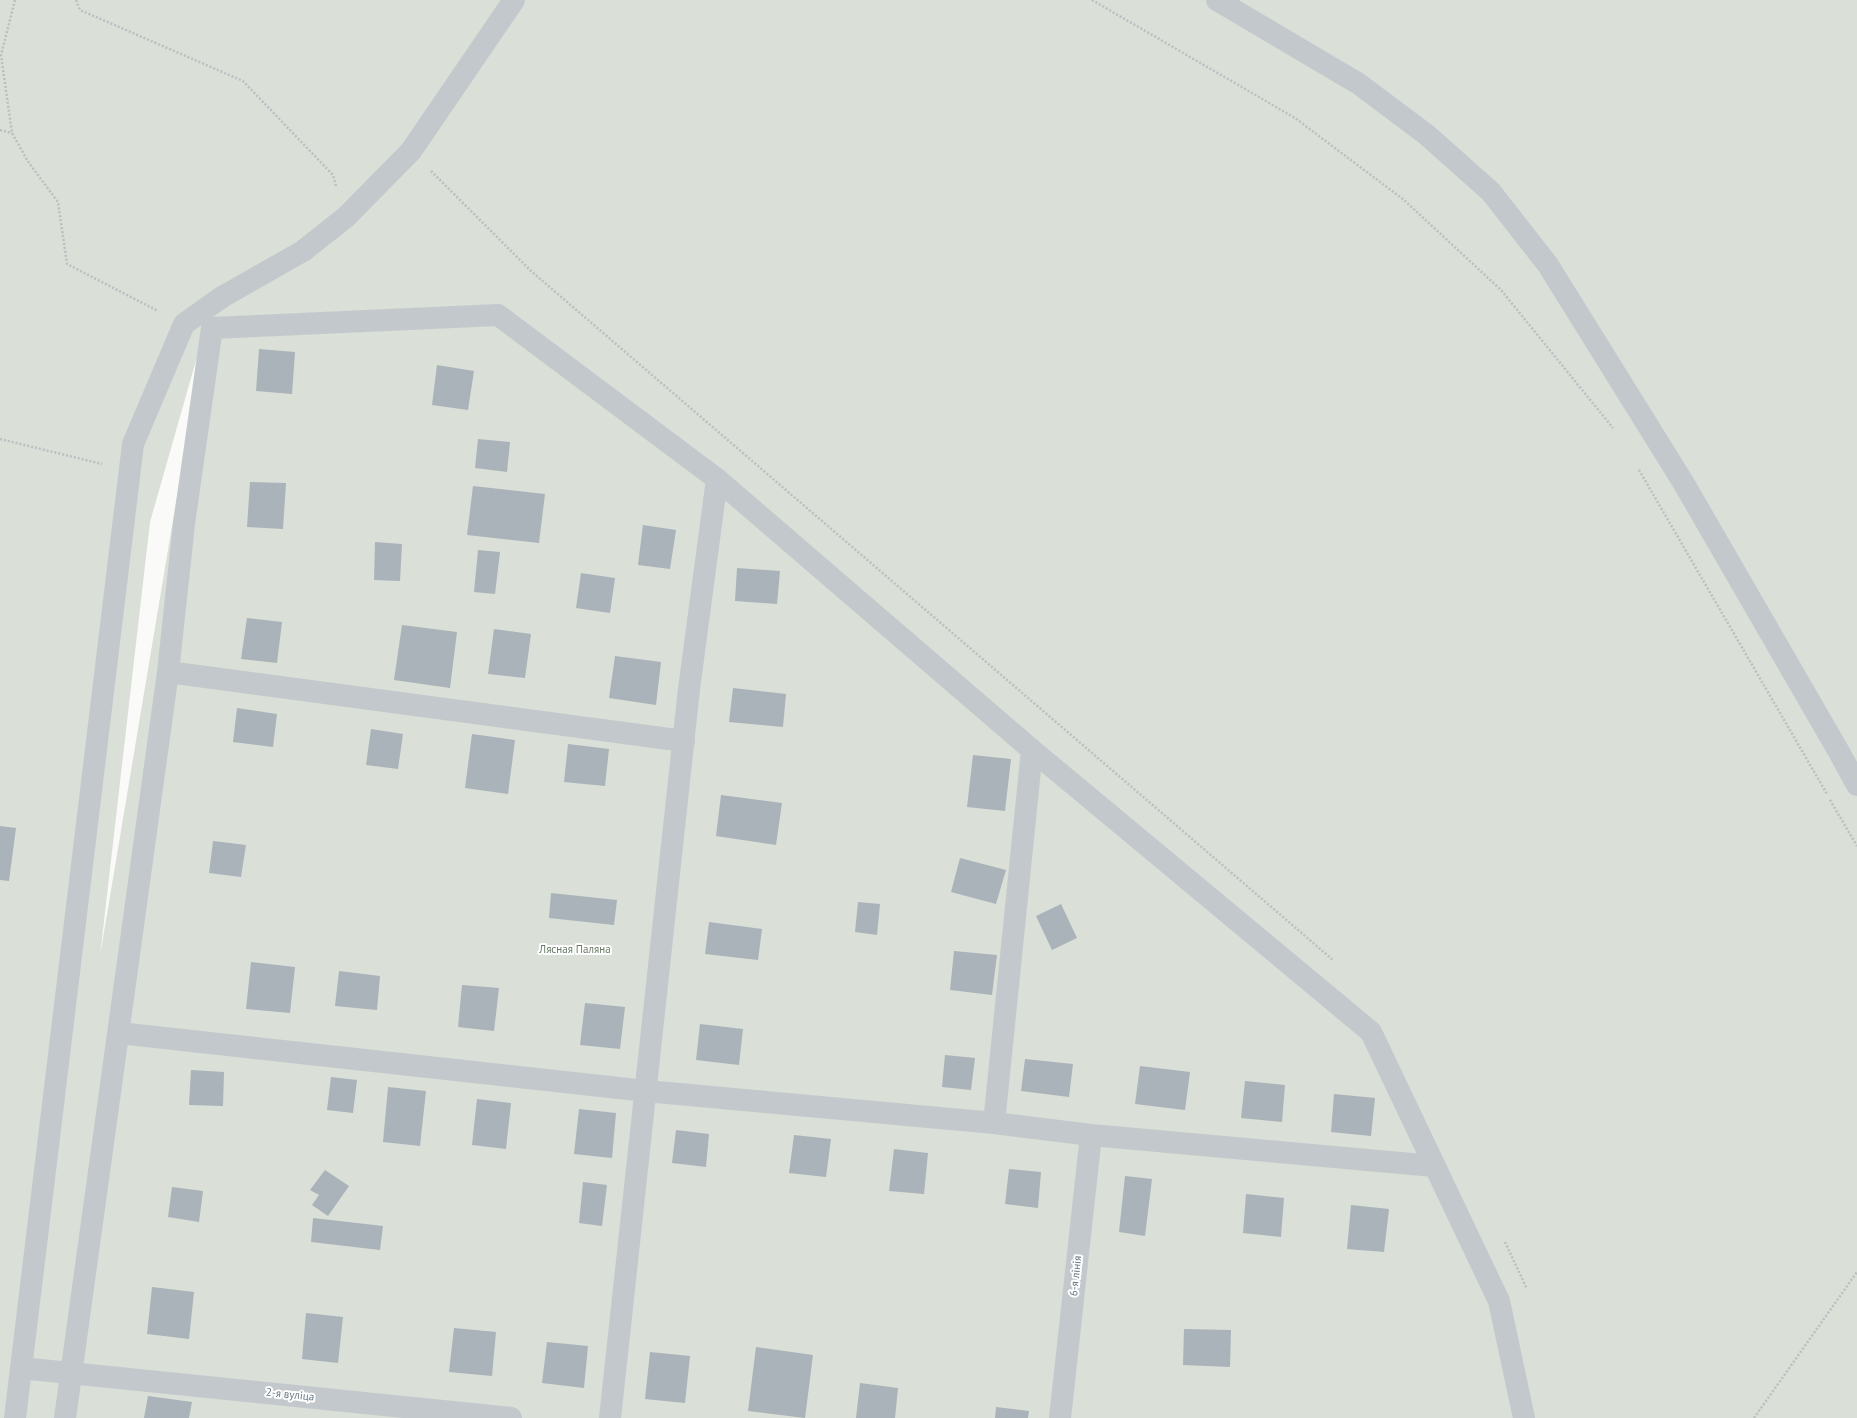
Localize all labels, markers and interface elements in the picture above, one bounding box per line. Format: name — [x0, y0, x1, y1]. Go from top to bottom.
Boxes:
park label: Лясная Паляна — [539, 943, 611, 957]
street label: 6-я лінія — [1067, 1255, 1085, 1297]
street label: 2-я вуліца — [265, 1386, 315, 1404]

